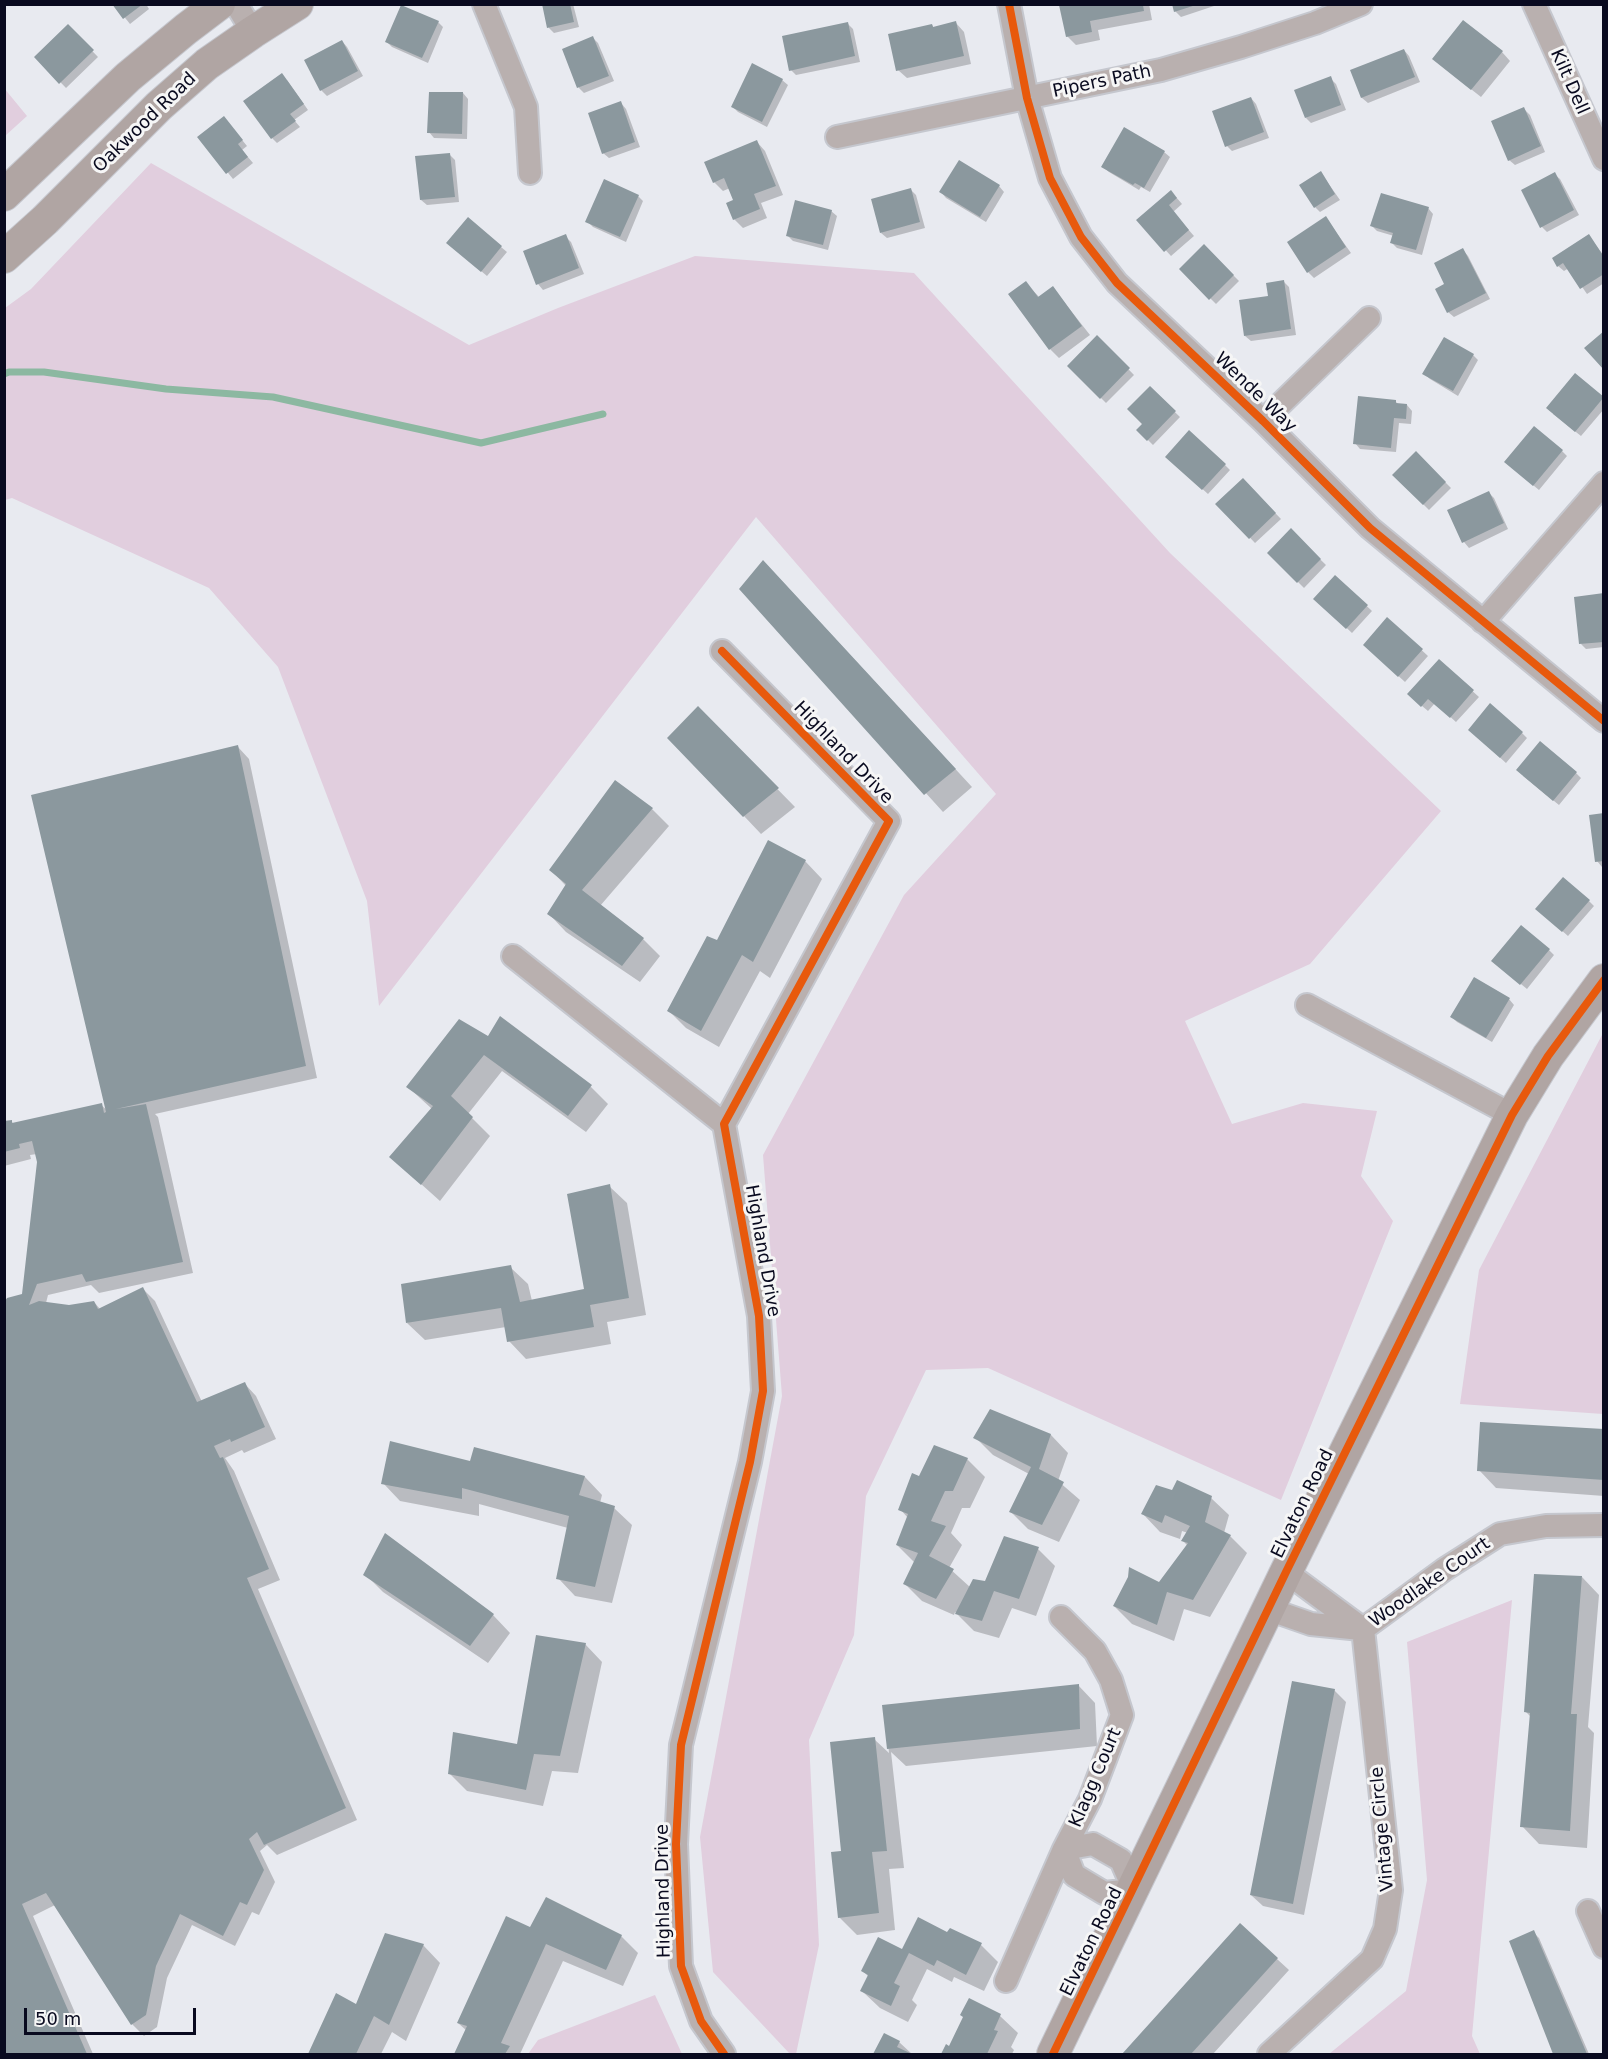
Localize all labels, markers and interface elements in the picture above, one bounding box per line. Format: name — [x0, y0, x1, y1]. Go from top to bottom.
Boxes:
street label: Kilt Dell — [1545, 46, 1593, 118]
street label: Pipers Path — [1051, 61, 1153, 103]
street label: Oakwood Road — [89, 68, 201, 178]
street label: Wende Way — [1209, 348, 1301, 438]
street label: Highland Drive — [789, 697, 897, 809]
street label: Highland Drive — [740, 1183, 784, 1319]
street label: Elvaton Road — [1267, 1446, 1339, 1562]
street label: Woodlake Court — [1366, 1533, 1494, 1633]
street label: Klagg Court — [1065, 1725, 1127, 1831]
street label: Vintage Circle — [1367, 1766, 1399, 1892]
street label: Highland Drive — [652, 1824, 676, 1958]
street label: Elvaton Road — [1056, 1884, 1128, 2000]
scale bar — [27, 1996, 200, 2034]
text: 50 m — [35, 2008, 81, 2029]

